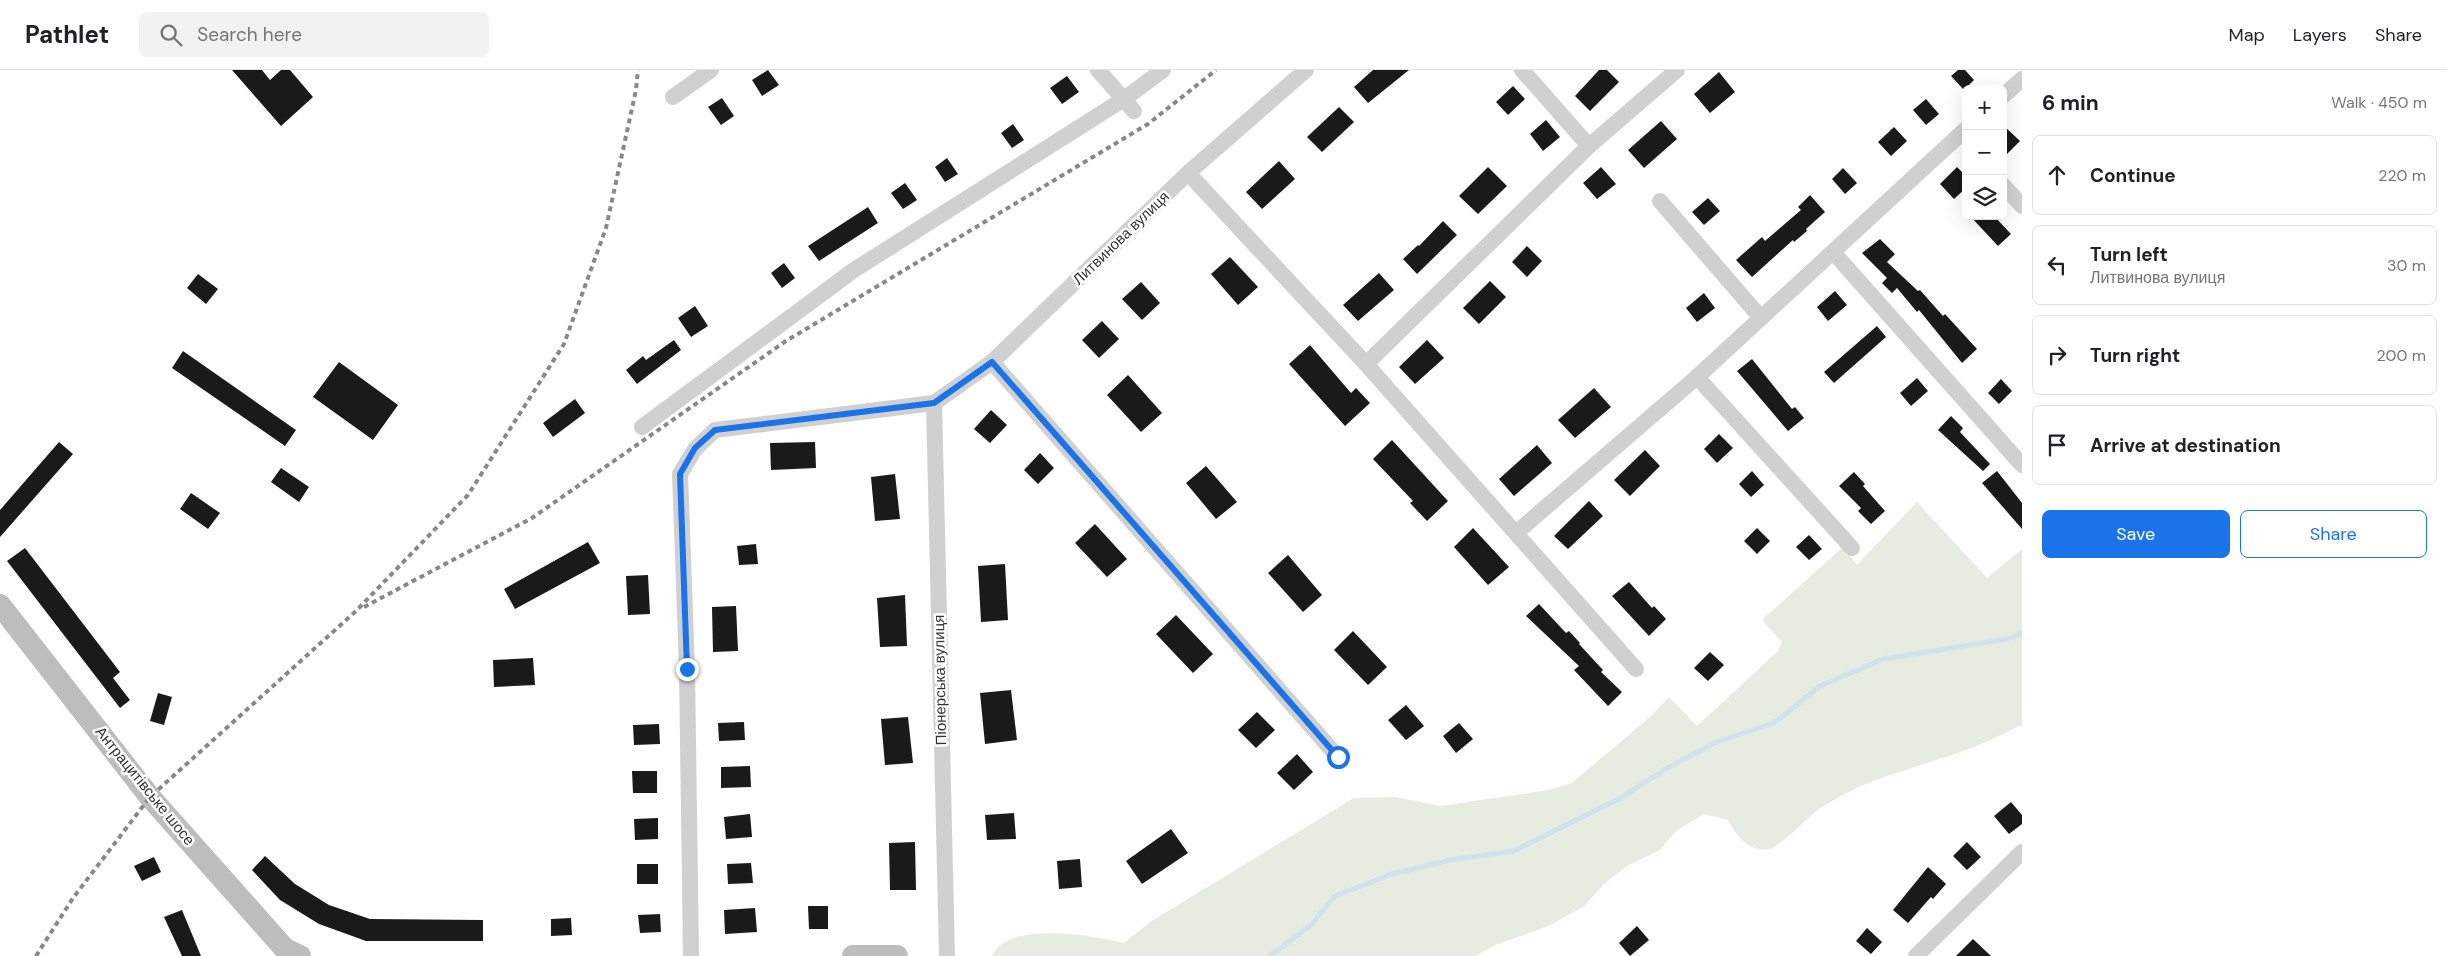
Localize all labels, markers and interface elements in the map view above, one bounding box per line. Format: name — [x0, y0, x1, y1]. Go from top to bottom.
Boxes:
search box — [139, 12, 489, 57]
text: Pathlet — [25, 19, 109, 50]
icon: search — [157, 21, 185, 49]
text: Search here — [197, 22, 302, 47]
text: Map — [2229, 23, 2265, 47]
text: Layers — [2293, 23, 2347, 47]
text: Share — [2375, 23, 2422, 47]
map controls — [1962, 85, 2007, 220]
button: + — [1962, 85, 2007, 130]
text: 6 min — [2042, 89, 2099, 117]
text: Walk · 450 m — [2331, 92, 2427, 113]
button: − — [1962, 130, 2007, 175]
icon: ahead — [2043, 161, 2071, 189]
text: Continue — [2090, 163, 2176, 188]
text: 220 m — [2378, 165, 2426, 186]
button: layers — [1962, 175, 2007, 220]
street label: Литвинова вулиця — [1068, 187, 1174, 289]
text: Turn left — [2090, 242, 2168, 267]
icon: left — [2043, 251, 2071, 279]
text: 30 m — [2387, 255, 2426, 276]
text: Литвинова вулиця — [2090, 267, 2225, 288]
icon: right — [2043, 341, 2071, 369]
text: Turn right — [2090, 343, 2180, 368]
text: 200 m — [2377, 345, 2426, 366]
icon: arrive — [2043, 431, 2071, 459]
text: Arrive at destination — [2090, 433, 2281, 458]
button: Save — [2042, 510, 2230, 558]
button: Share — [2240, 510, 2427, 558]
street label: Піонерська вулиця — [929, 615, 951, 745]
route end — [676, 658, 699, 681]
street label: Антрацитівське шосе — [91, 722, 199, 850]
route start — [1327, 746, 1350, 769]

